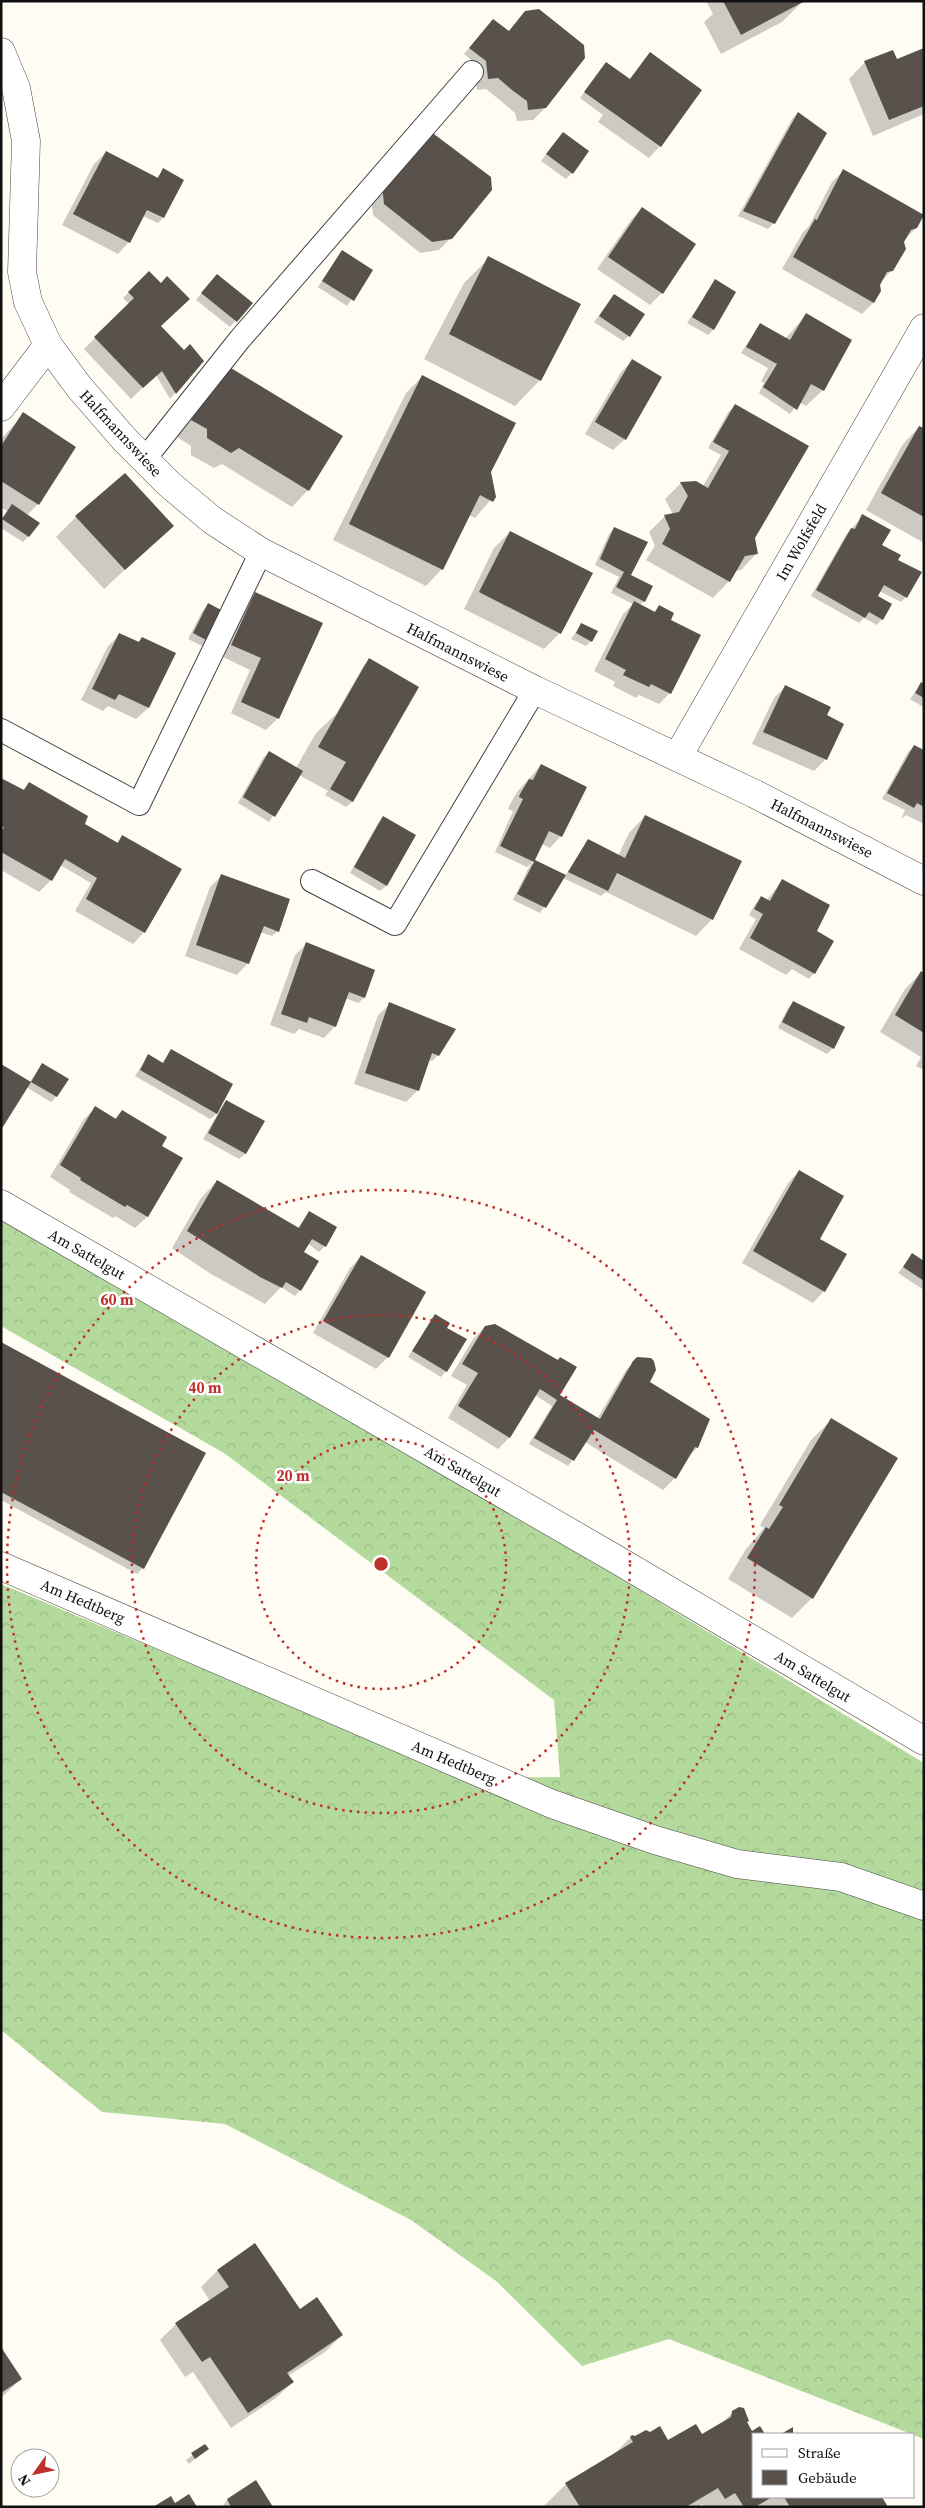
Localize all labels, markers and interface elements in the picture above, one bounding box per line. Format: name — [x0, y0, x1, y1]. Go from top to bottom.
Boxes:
street label: Halfmannswiese — [75, 385, 167, 482]
street label: Im Wolfsfeld — [771, 499, 832, 584]
street label: Halfmannswiese — [403, 617, 513, 687]
street label: Halfmannswiese — [767, 793, 877, 863]
street label: Am Sattelgut — [45, 1224, 129, 1284]
text: 60 m — [100, 1289, 134, 1310]
text: 40 m — [188, 1377, 222, 1398]
street label: Am Sattelgut — [421, 1441, 505, 1501]
text: 20 m — [276, 1465, 310, 1486]
centre of rings — [372, 1555, 390, 1573]
street label: Am Hedtberg — [38, 1574, 129, 1628]
street label: Am Sattelgut — [771, 1645, 855, 1707]
street label: Am Hedtberg — [409, 1735, 500, 1789]
legend — [752, 2433, 915, 2498]
text: Straße — [798, 2442, 841, 2463]
north arrow — [10, 2448, 60, 2498]
text: Gebäude — [798, 2467, 857, 2488]
text: N — [13, 2470, 35, 2490]

